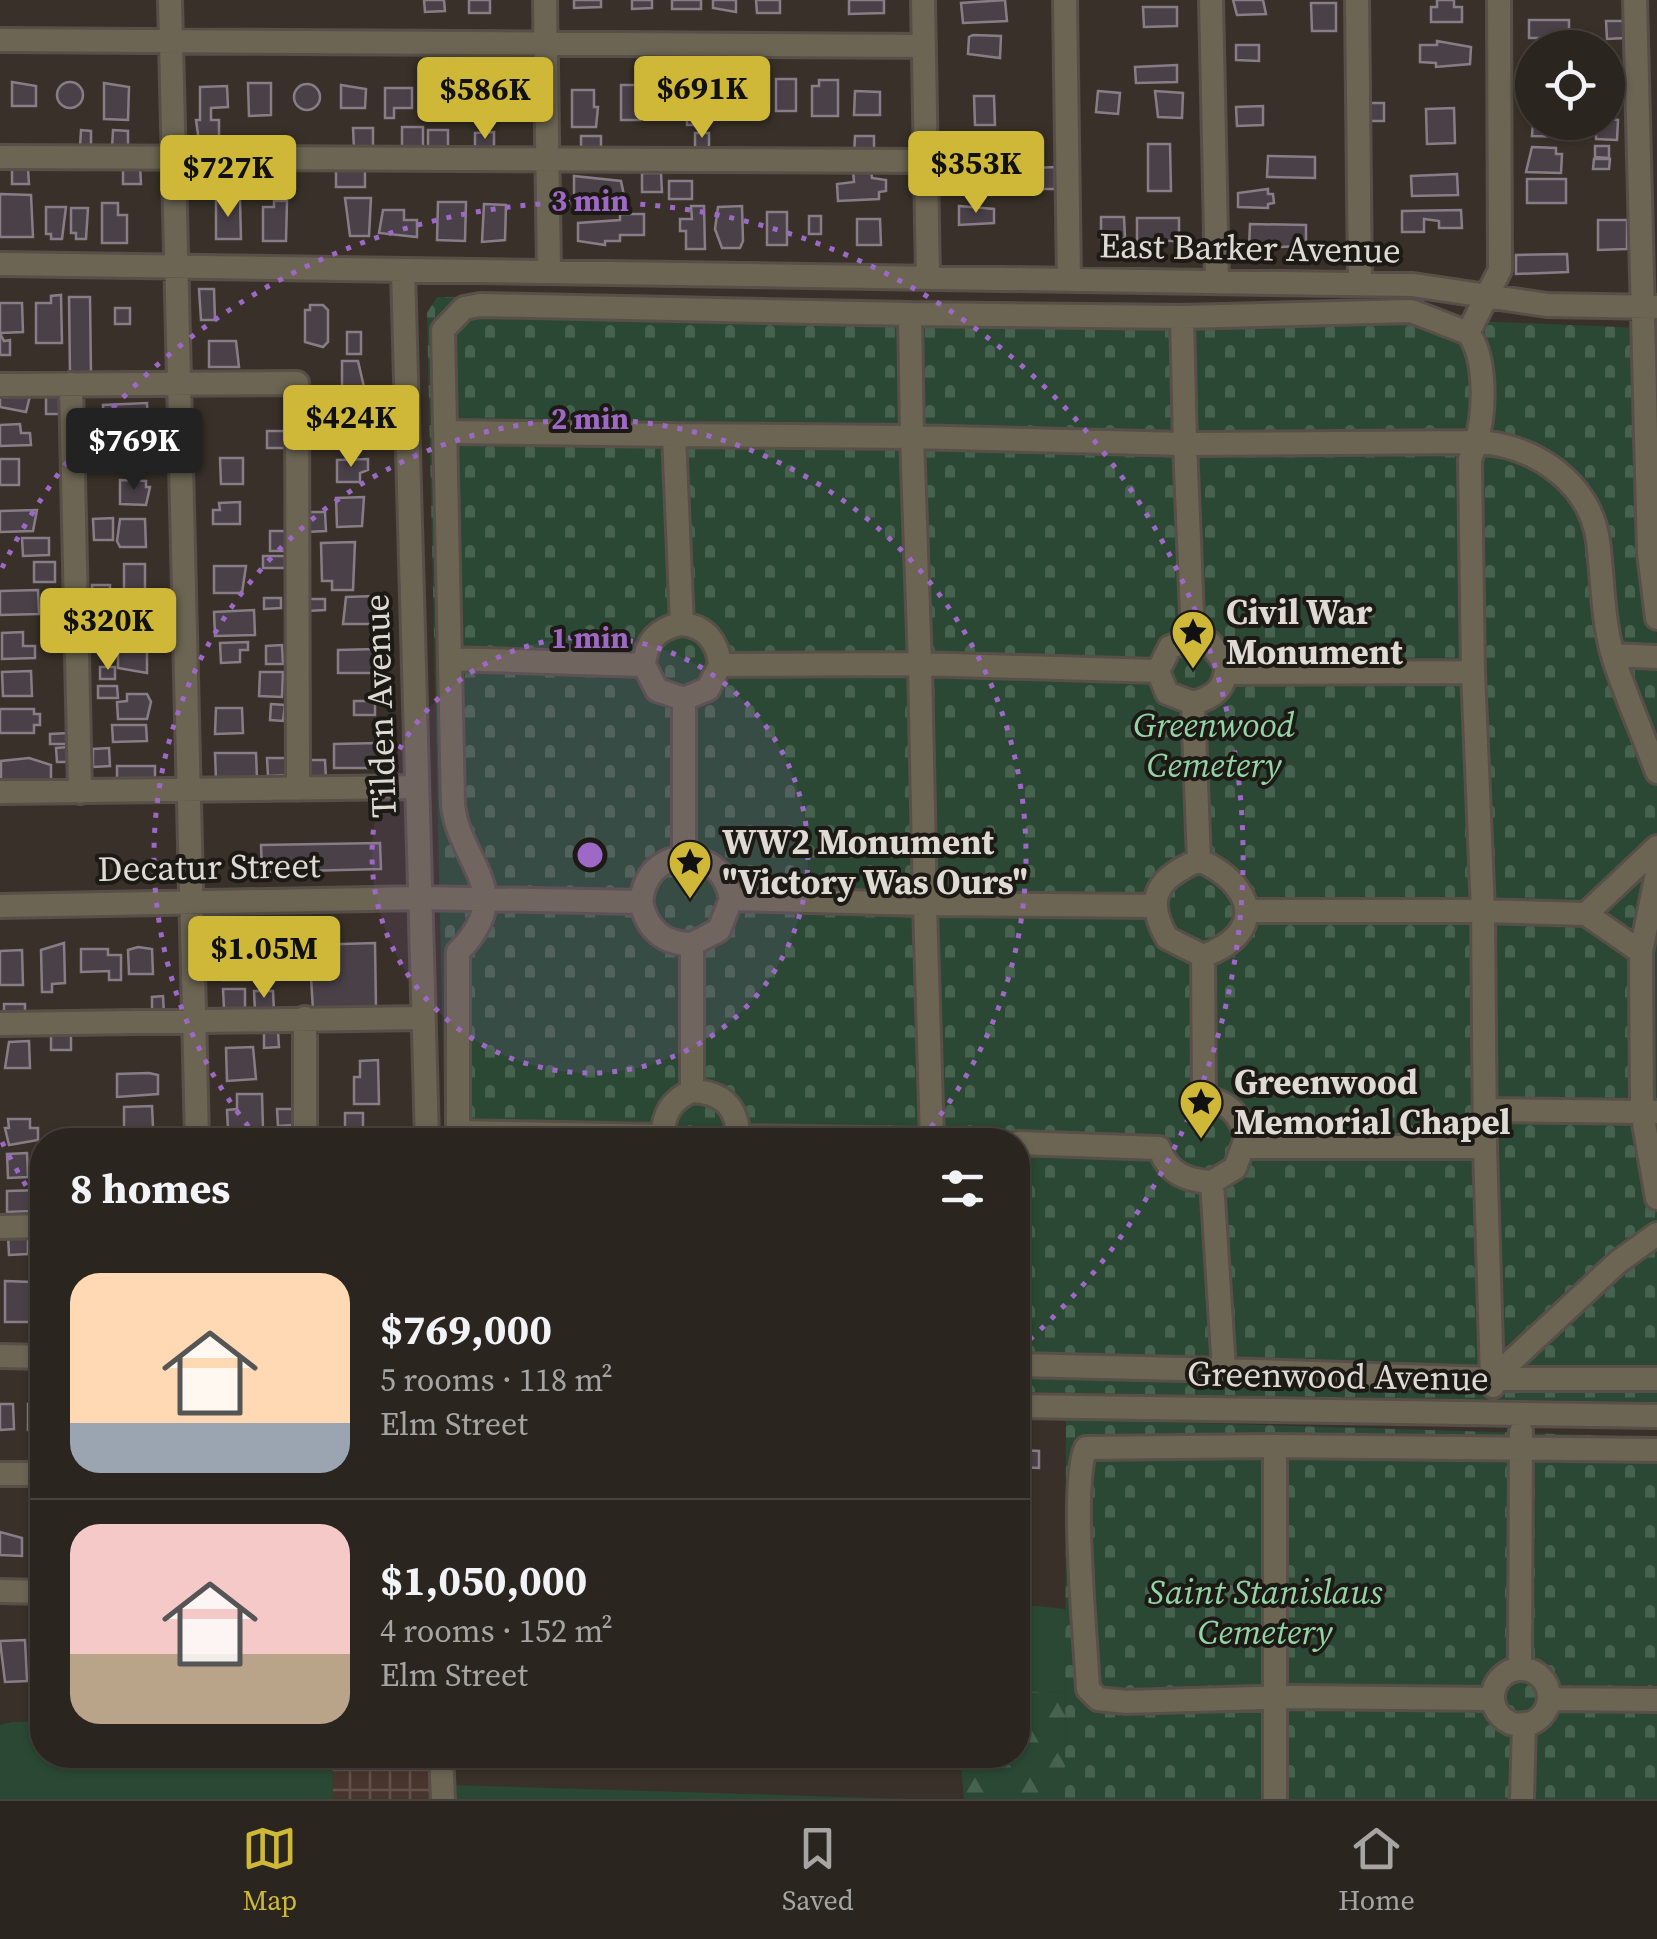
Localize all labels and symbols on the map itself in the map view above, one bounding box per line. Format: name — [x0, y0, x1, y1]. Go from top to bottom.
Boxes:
pin: $691K — [632, 56, 772, 141]
pin: $586K — [415, 57, 555, 142]
pin: $353K — [906, 131, 1046, 216]
pin: $727K — [158, 135, 298, 220]
text: 3 min — [551, 180, 629, 221]
street label: East Barker Avenue — [1099, 221, 1401, 275]
pin: $424K — [281, 385, 421, 470]
text: 2 min — [551, 398, 629, 439]
pin: $769K — [64, 408, 204, 493]
pin: $320K — [38, 588, 178, 673]
place label: Civil War Monument — [1226, 588, 1403, 676]
street label: Tilden Avenue — [352, 593, 408, 819]
place icon: Civil War Monument — [1170, 609, 1216, 670]
text: 1 min — [551, 617, 629, 658]
park label: Greenwood Cemetery — [1133, 701, 1296, 789]
place label: WW2 Monument "Victory Was Ours" — [722, 818, 1028, 906]
centre of rings — [572, 837, 608, 873]
place icon: WW2 Monument "Victory Was Ours" — [667, 839, 713, 900]
street label: Decatur Street — [97, 841, 321, 893]
pin: $1.05M — [183, 916, 345, 1001]
place label: Greenwood Memorial Chapel — [1234, 1058, 1510, 1146]
place icon: Greenwood Memorial Chapel — [1178, 1079, 1224, 1140]
street label: Greenwood Avenue — [1187, 1349, 1489, 1403]
park label: Saint Stanislaus Cemetery — [1148, 1568, 1383, 1656]

